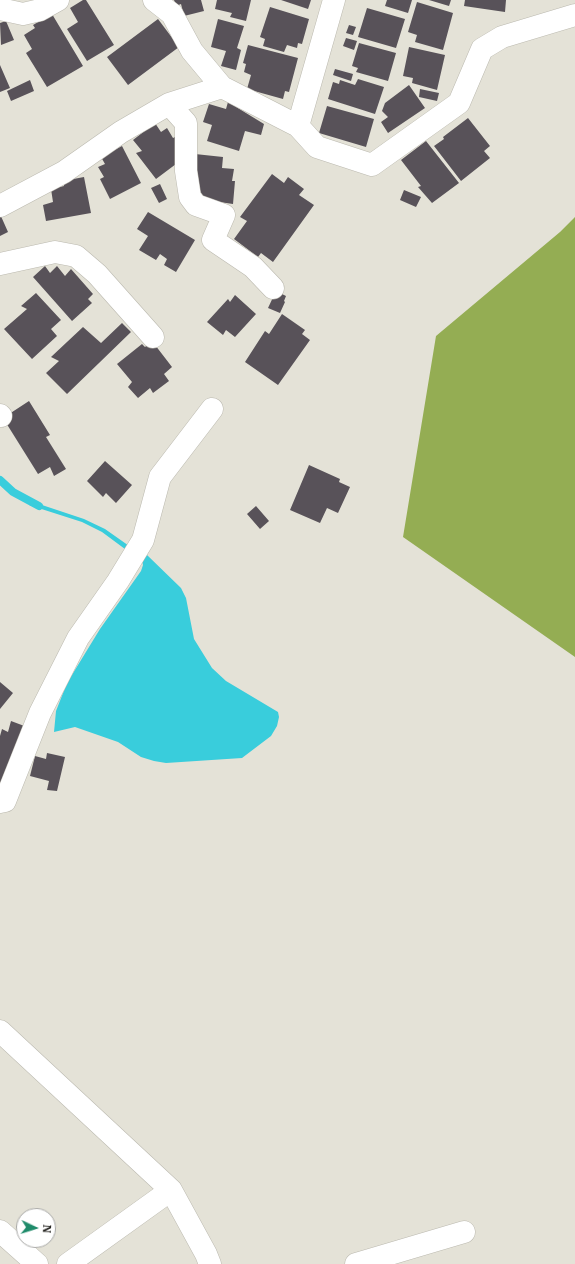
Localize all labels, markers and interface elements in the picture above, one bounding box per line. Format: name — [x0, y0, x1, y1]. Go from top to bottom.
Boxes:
north arrow — [16, 1208, 56, 1248]
text: N — [40, 1224, 54, 1234]

